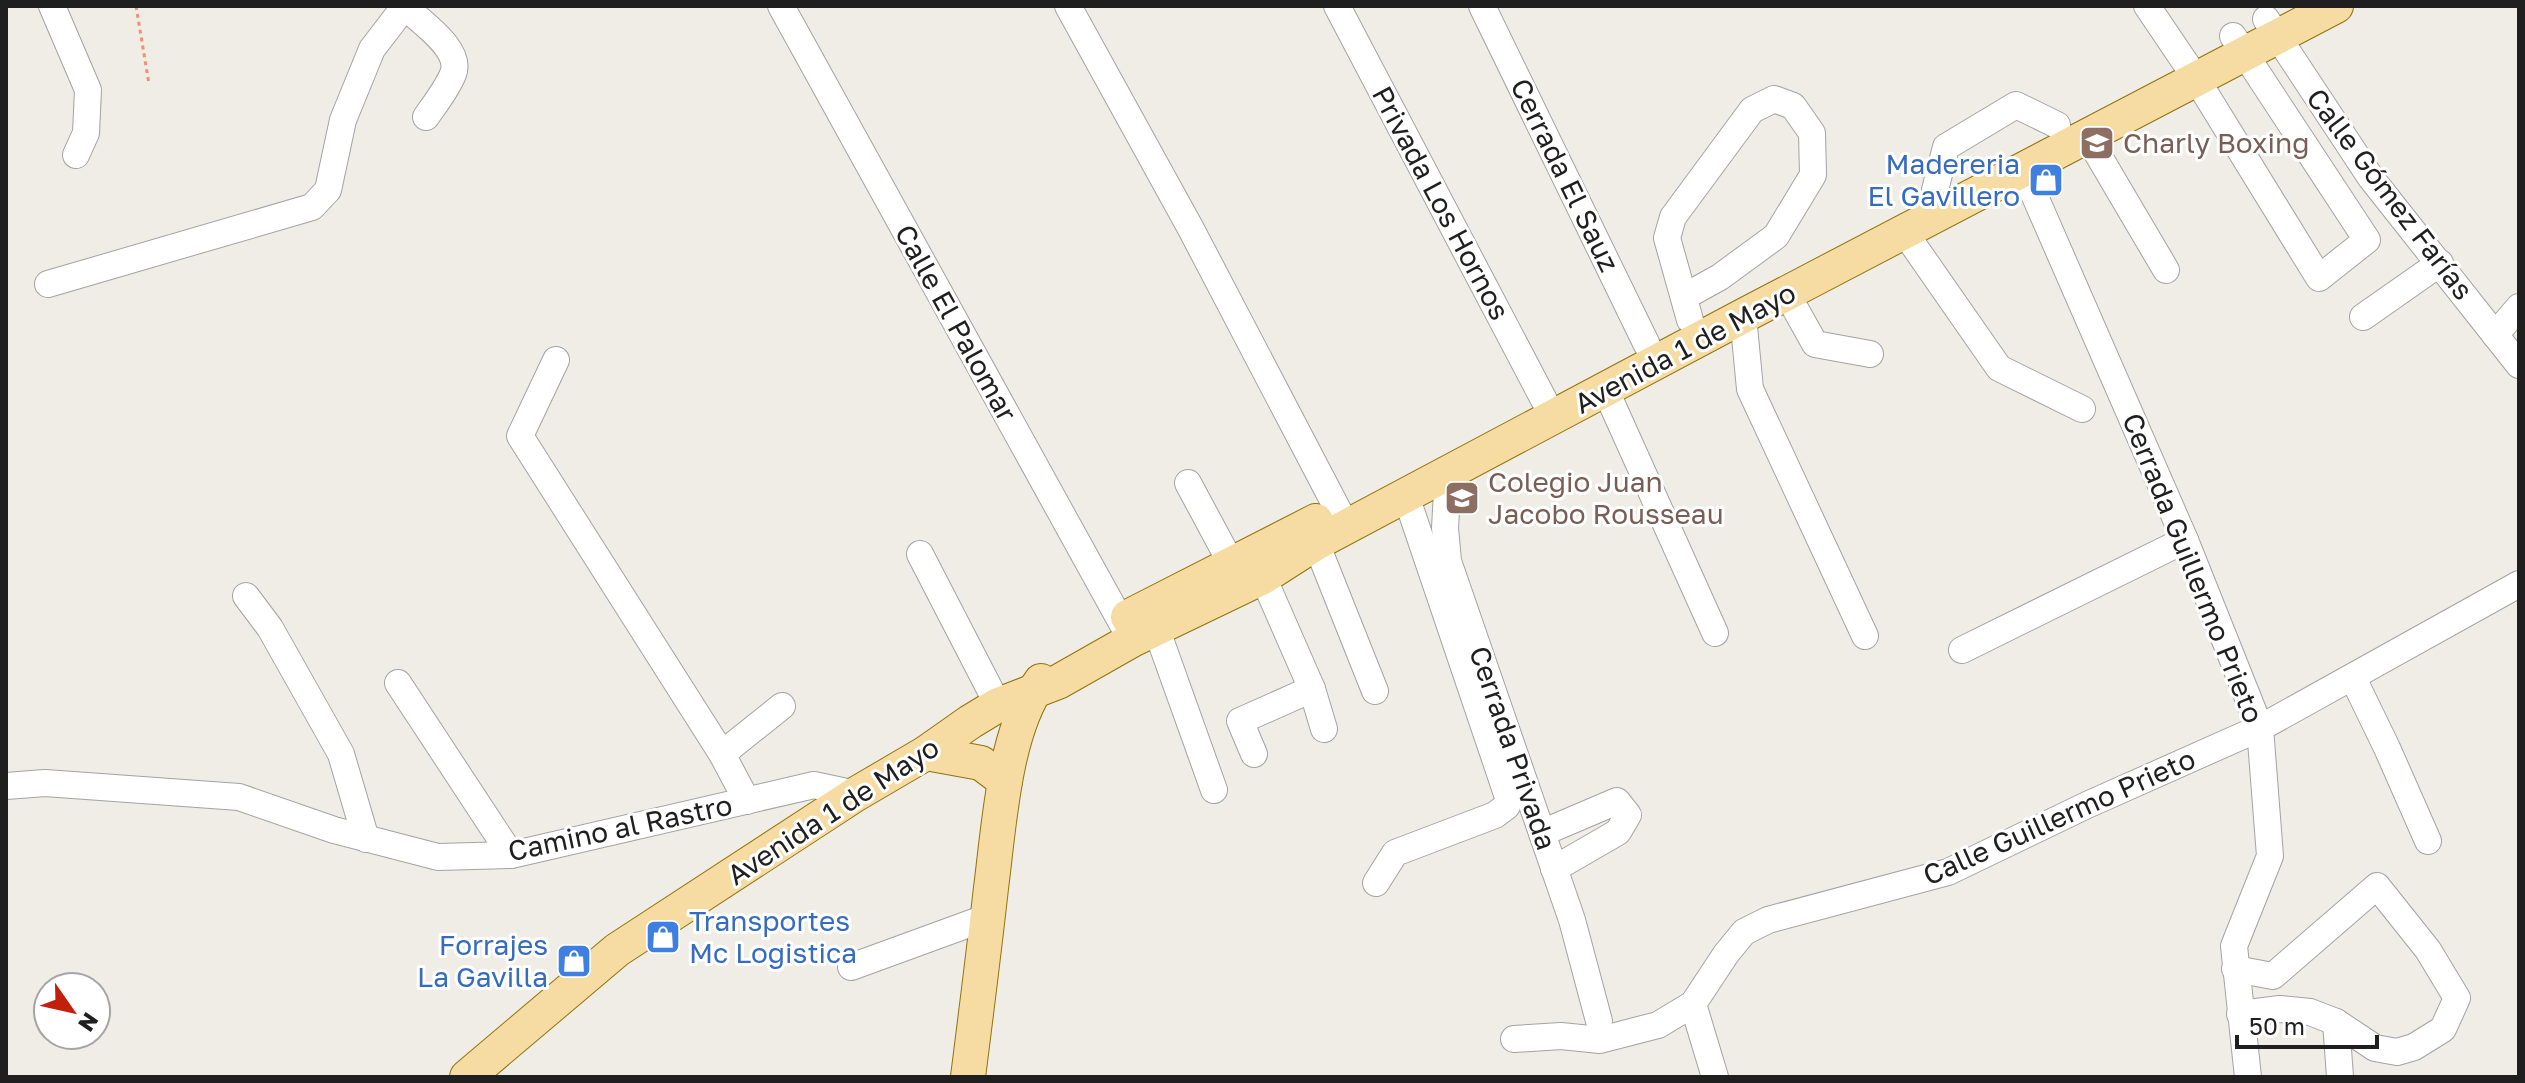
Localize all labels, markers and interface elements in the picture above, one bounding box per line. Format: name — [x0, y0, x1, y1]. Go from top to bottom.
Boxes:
street label: Cerrada El Sauz — [1504, 73, 1626, 277]
street label: Privada Los Hornos — [1366, 80, 1517, 325]
street label: Calle Gómez Farías — [2300, 82, 2480, 306]
school or university icon: Charly Boxing — [2078, 124, 2116, 162]
place label: Charly Boxing — [2123, 126, 2309, 159]
place label: Madereria El Gavillero — [1867, 147, 2020, 212]
shop icon: Madereria El Gavillero — [2027, 161, 2065, 199]
street label: Calle El Palomar — [889, 219, 1024, 427]
street label: Avenida 1 de Mayo — [1569, 275, 1801, 420]
street label: Cerrada Guillermo Prieto — [2116, 408, 2271, 728]
place label: Colegio Juan Jacobo Rousseau — [1488, 465, 1724, 530]
school or university icon: Colegio Juan Jacobo Rousseau — [1443, 479, 1481, 517]
street label: Cerrada Privada — [1463, 642, 1564, 854]
street label: Avenida 1 de Mayo — [721, 730, 945, 891]
street label: Calle Guillermo Prieto — [1918, 742, 2200, 891]
street label: Camino al Rastro — [505, 788, 735, 867]
place label: Transportes Mc Logistica — [689, 904, 857, 969]
shop icon: Transportes Mc Logistica — [644, 918, 682, 956]
place label: Forrajes La Gavilla — [417, 928, 548, 993]
shop icon: Forrajes La Gavilla — [555, 942, 593, 980]
north arrow — [32, 971, 112, 1051]
scale bar — [2237, 999, 2377, 1049]
text: N — [73, 1008, 105, 1037]
text: 50 m — [2249, 1011, 2305, 1040]

